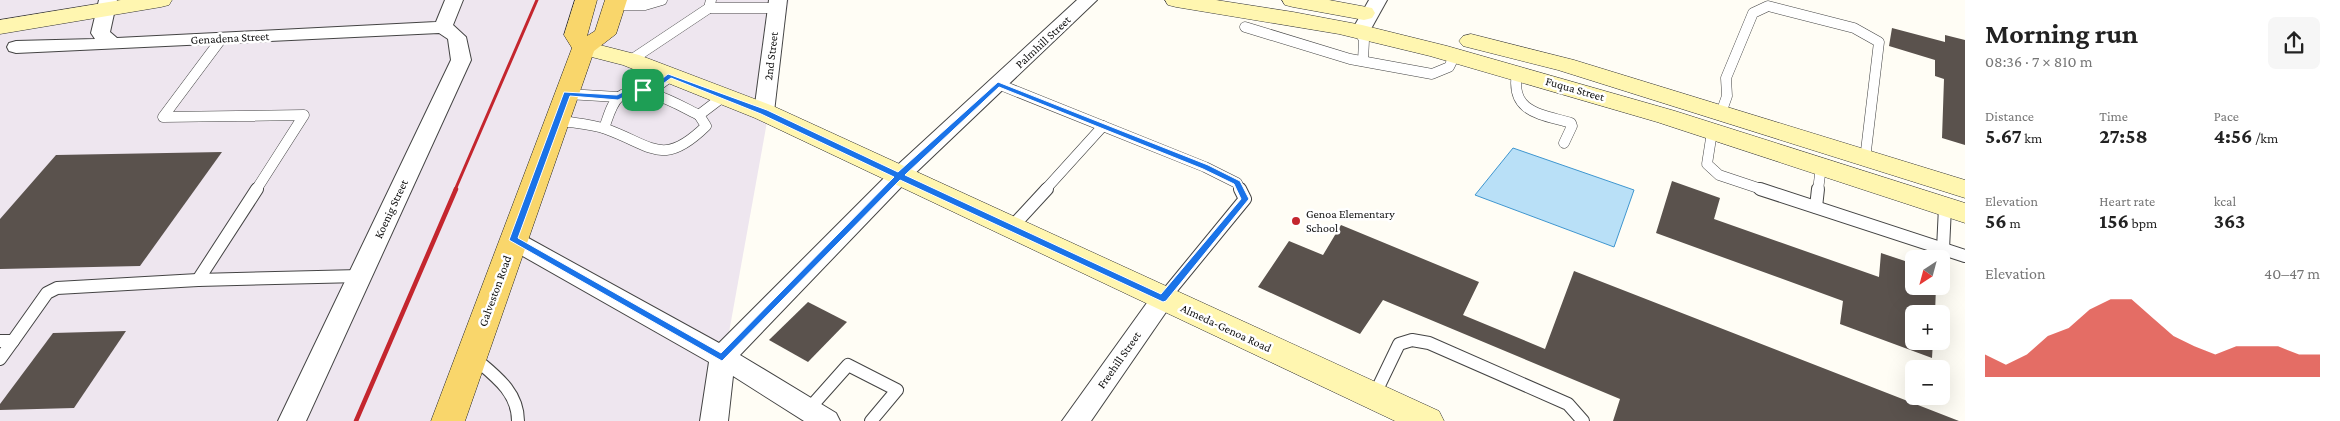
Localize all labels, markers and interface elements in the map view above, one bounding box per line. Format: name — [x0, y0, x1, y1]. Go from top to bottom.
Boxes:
street label: Palmhill Street — [1012, 12, 1074, 71]
button: share — [2268, 17, 2320, 69]
text: Morning run — [1985, 18, 2138, 49]
street label: Genadena Street — [190, 29, 271, 47]
street label: 2nd Street — [761, 30, 781, 81]
text: 08:36 · 7 × 810 m — [1985, 53, 2093, 70]
pin — [622, 69, 664, 111]
street label: Fuqua Street — [1544, 74, 1607, 104]
icon: arrive — [629, 76, 657, 104]
text: Distance — [1985, 108, 2034, 124]
text: Time — [2099, 108, 2128, 124]
text: Pace — [2214, 108, 2239, 124]
text: 5.67 — [1985, 124, 2022, 148]
text: 27:58 — [2099, 124, 2148, 148]
text: 4:56 — [2214, 124, 2253, 148]
text: km — [2022, 130, 2042, 146]
text: /km — [2253, 130, 2278, 146]
street label: Koenig Street — [371, 176, 411, 241]
text: Elevation — [1985, 193, 2038, 209]
text: Heart rate — [2099, 193, 2155, 209]
text: kcal — [2214, 193, 2236, 209]
place label: Genoa Elementary School — [1306, 207, 1395, 235]
text: 56 — [1985, 209, 2007, 233]
text: 156 — [2099, 209, 2129, 233]
text: 363 — [2214, 209, 2245, 233]
marker: Genoa Elementary School — [1290, 215, 1302, 227]
text: m — [2007, 215, 2021, 231]
text: bpm — [2129, 215, 2157, 231]
north arrow — [1905, 250, 1950, 295]
map controls — [1905, 250, 1950, 405]
street label: Galveston Road — [476, 253, 515, 328]
text: Elevation — [1985, 265, 2046, 282]
text: 40–47 m — [2264, 265, 2320, 282]
street label: Almeda-Genoa Road — [1178, 301, 1274, 355]
button: + — [1905, 305, 1950, 350]
street label: Freehill Street — [1094, 328, 1144, 391]
button: − — [1905, 360, 1950, 405]

